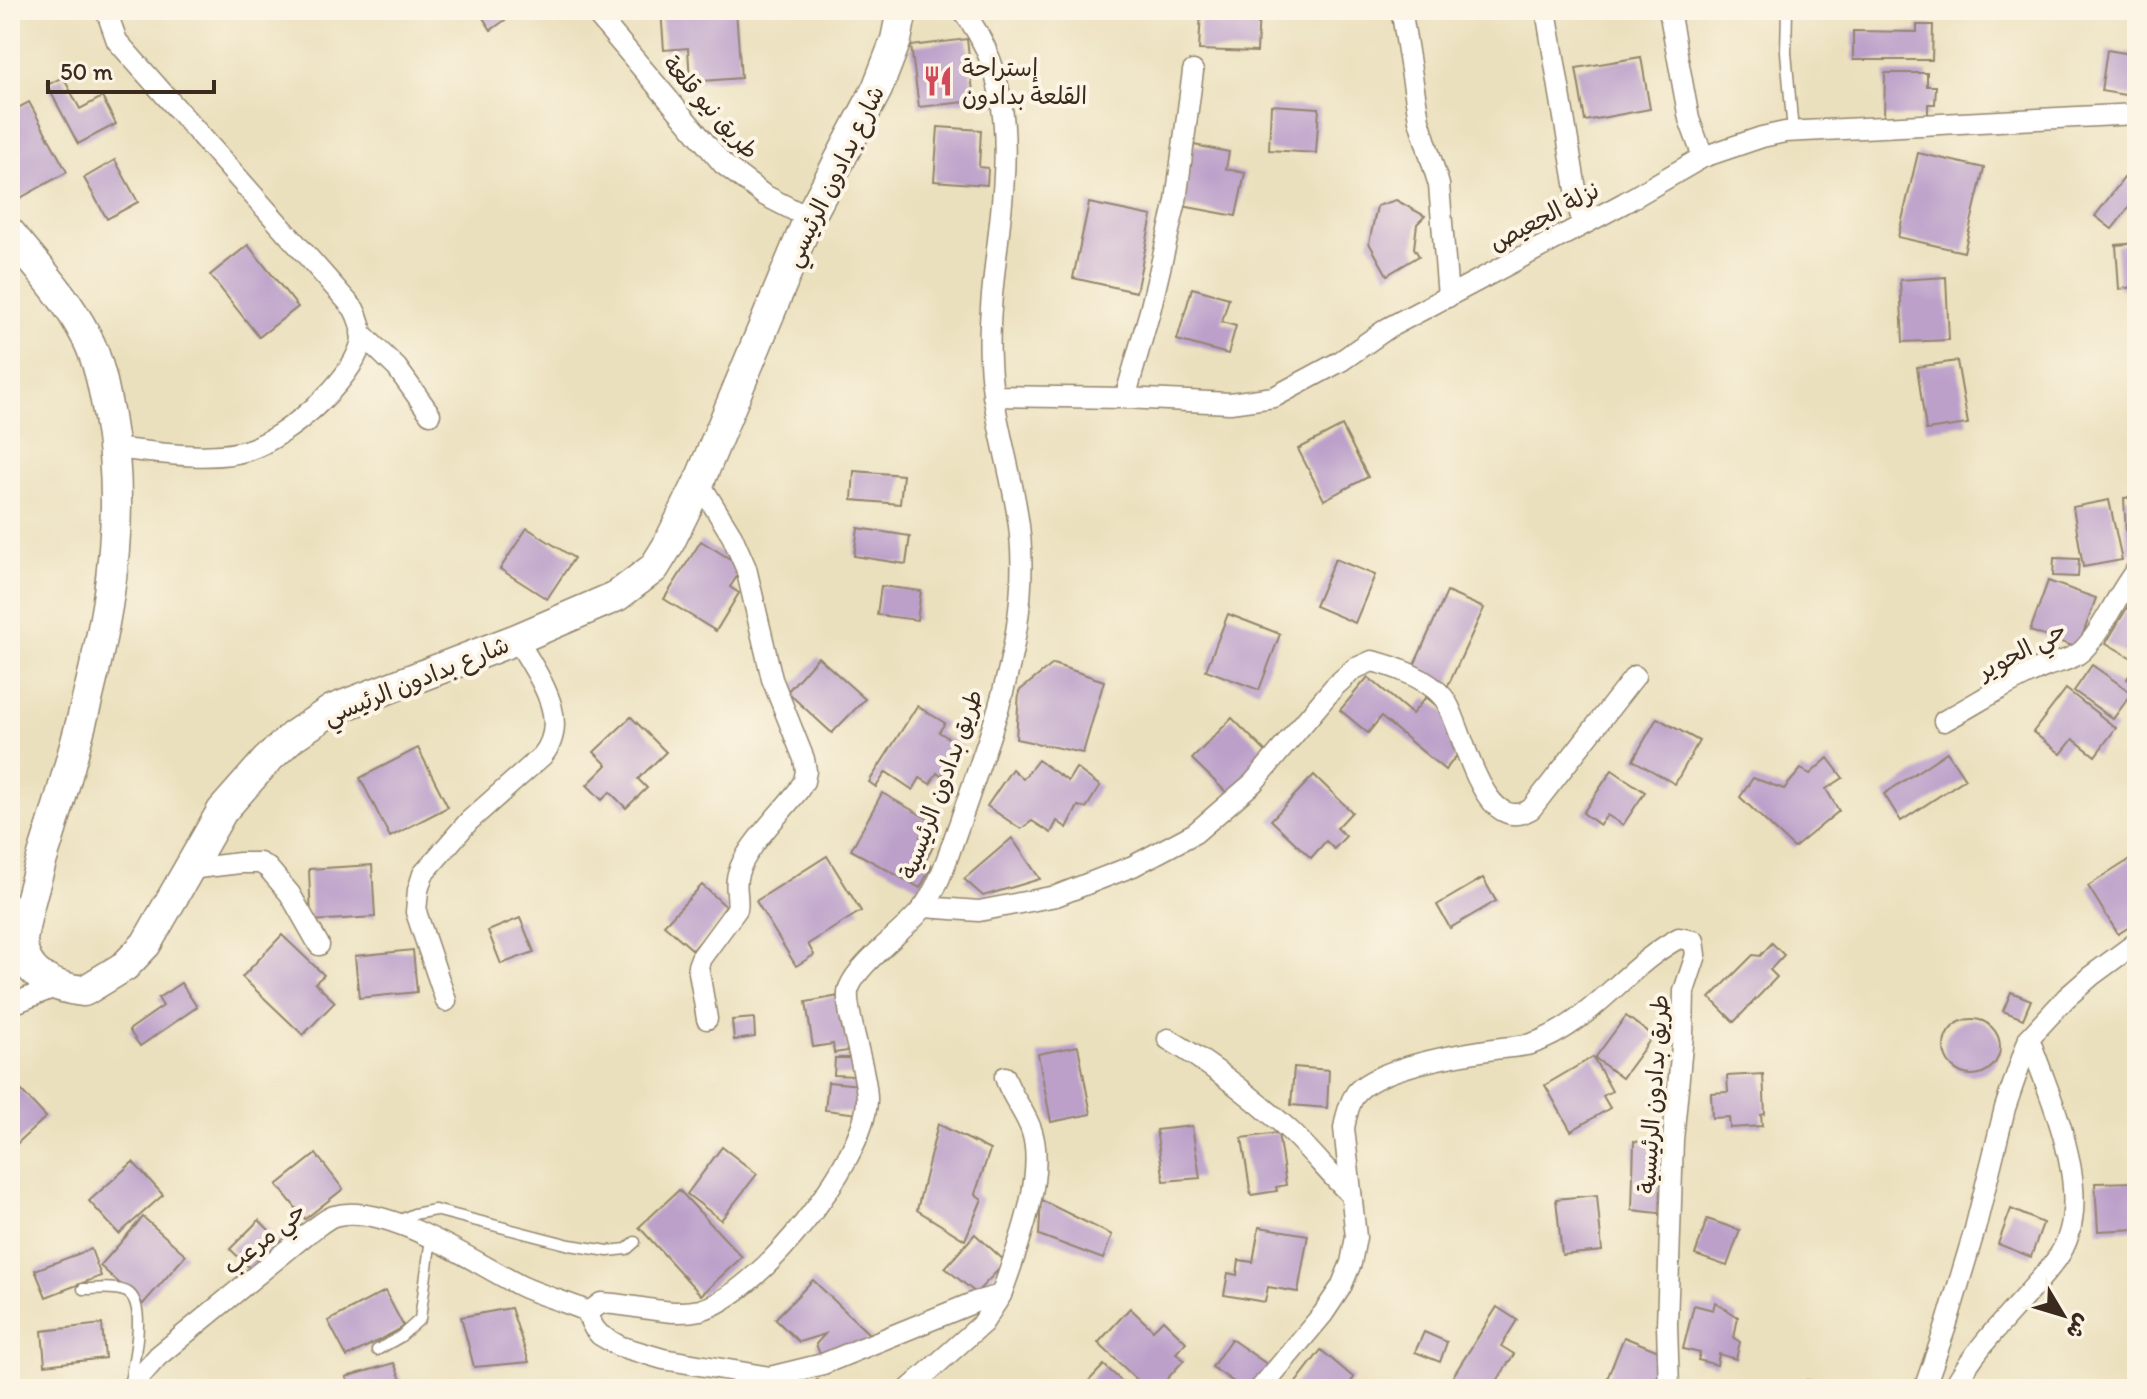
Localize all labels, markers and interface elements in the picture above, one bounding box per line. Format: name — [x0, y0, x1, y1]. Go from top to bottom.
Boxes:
scale bar — [48, 44, 214, 94]
street label: طريق نيو قلعة — [656, 49, 765, 165]
place label: إستراحة القلعة بدادون — [962, 53, 1087, 110]
text: 50 m — [60, 57, 113, 86]
restaurant icon: إستراحة القلعة بدادون — [921, 64, 955, 98]
street label: شارع بدادون الرئيسي — [778, 81, 897, 274]
street label: نزلة الجعيص — [1484, 175, 1604, 257]
street label: حي الحوير — [1971, 615, 2074, 692]
street label: شارع بدادون الرئيسي — [319, 629, 516, 737]
street label: طريق بدادون الرئيسية — [893, 685, 989, 883]
street label: طريق بدادون الرئيسية — [1632, 993, 1674, 1195]
street label: حي مرعب — [217, 1196, 316, 1286]
north arrow — [2023, 1275, 2103, 1355]
text: ش — [2060, 1309, 2096, 1345]

